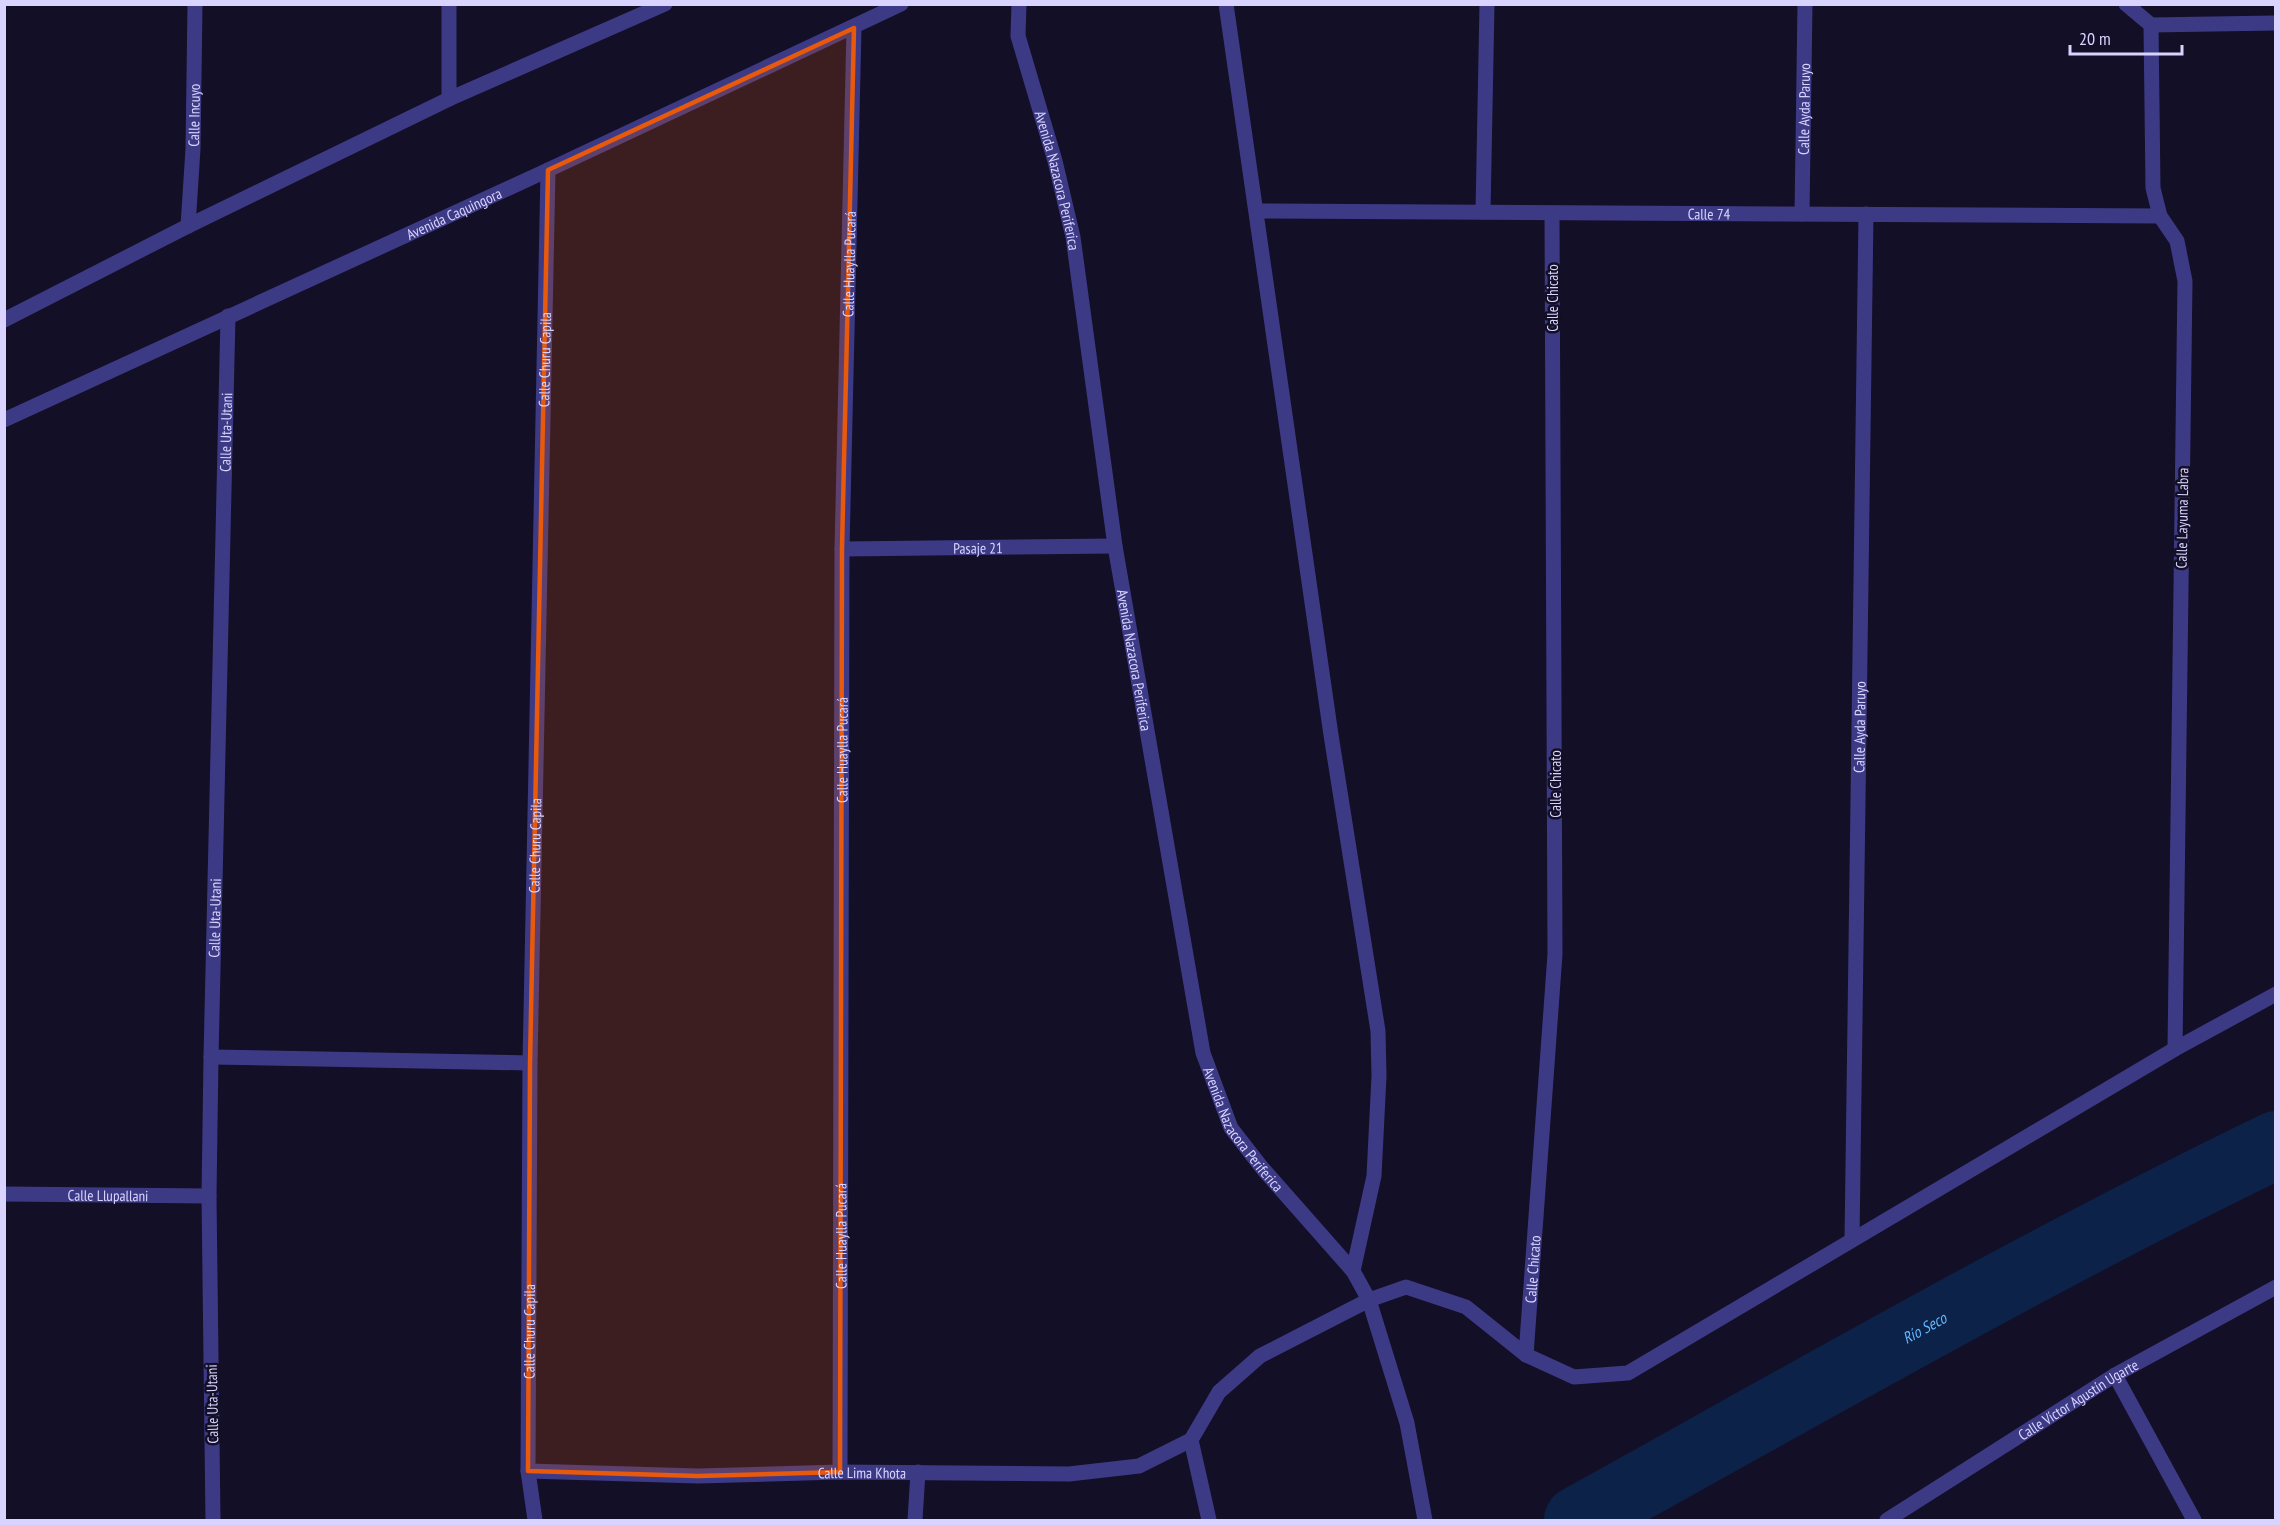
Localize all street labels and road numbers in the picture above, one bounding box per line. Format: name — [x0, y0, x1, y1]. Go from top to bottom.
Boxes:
street label: Calle Ayda Paruyo — [1793, 63, 1814, 155]
street label: Calle Incuyo — [184, 83, 203, 147]
street label: Avenida Nazacora Periferica — [1031, 108, 1084, 251]
street label: Avenida Caquingora — [403, 183, 504, 243]
street label: Calle 74 — [1688, 204, 1731, 223]
street label: Calle Huaylla Pucará — [838, 211, 859, 317]
street label: Calle Chicato — [1543, 264, 1562, 332]
street label: Calle Churu Capila — [534, 312, 555, 407]
street label: Calle Uta-Utani — [215, 392, 236, 472]
street label: Calle Layuma Labra — [2172, 467, 2192, 569]
street label: Pasaje 21 — [953, 538, 1003, 557]
street label: Avenida Nazacora Periferica — [1113, 588, 1156, 732]
street label: Calle Ayda Paruyo — [1849, 681, 1869, 773]
street label: Calle Huaylla Pucará — [832, 697, 851, 803]
street label: Calle Chicato — [1546, 750, 1565, 818]
street label: Calle Churu Capila — [524, 798, 545, 893]
street label: Calle Uta-Utani — [204, 878, 225, 958]
street label: Avenida Nazacora Periferica — [1200, 1064, 1288, 1195]
street label: Calle Huaylla Pucará — [831, 1183, 850, 1289]
street label: Calle Llupallani — [68, 1185, 148, 1205]
street label: Calle Chicato — [1520, 1235, 1544, 1304]
street label: Calle Churu Capila — [519, 1284, 538, 1379]
street label: Calle Víctor Agustín Ugarte — [2014, 1355, 2141, 1444]
street label: Calle Uta-Utani — [202, 1364, 222, 1444]
street label: Calle Lima Khota — [818, 1462, 906, 1482]

